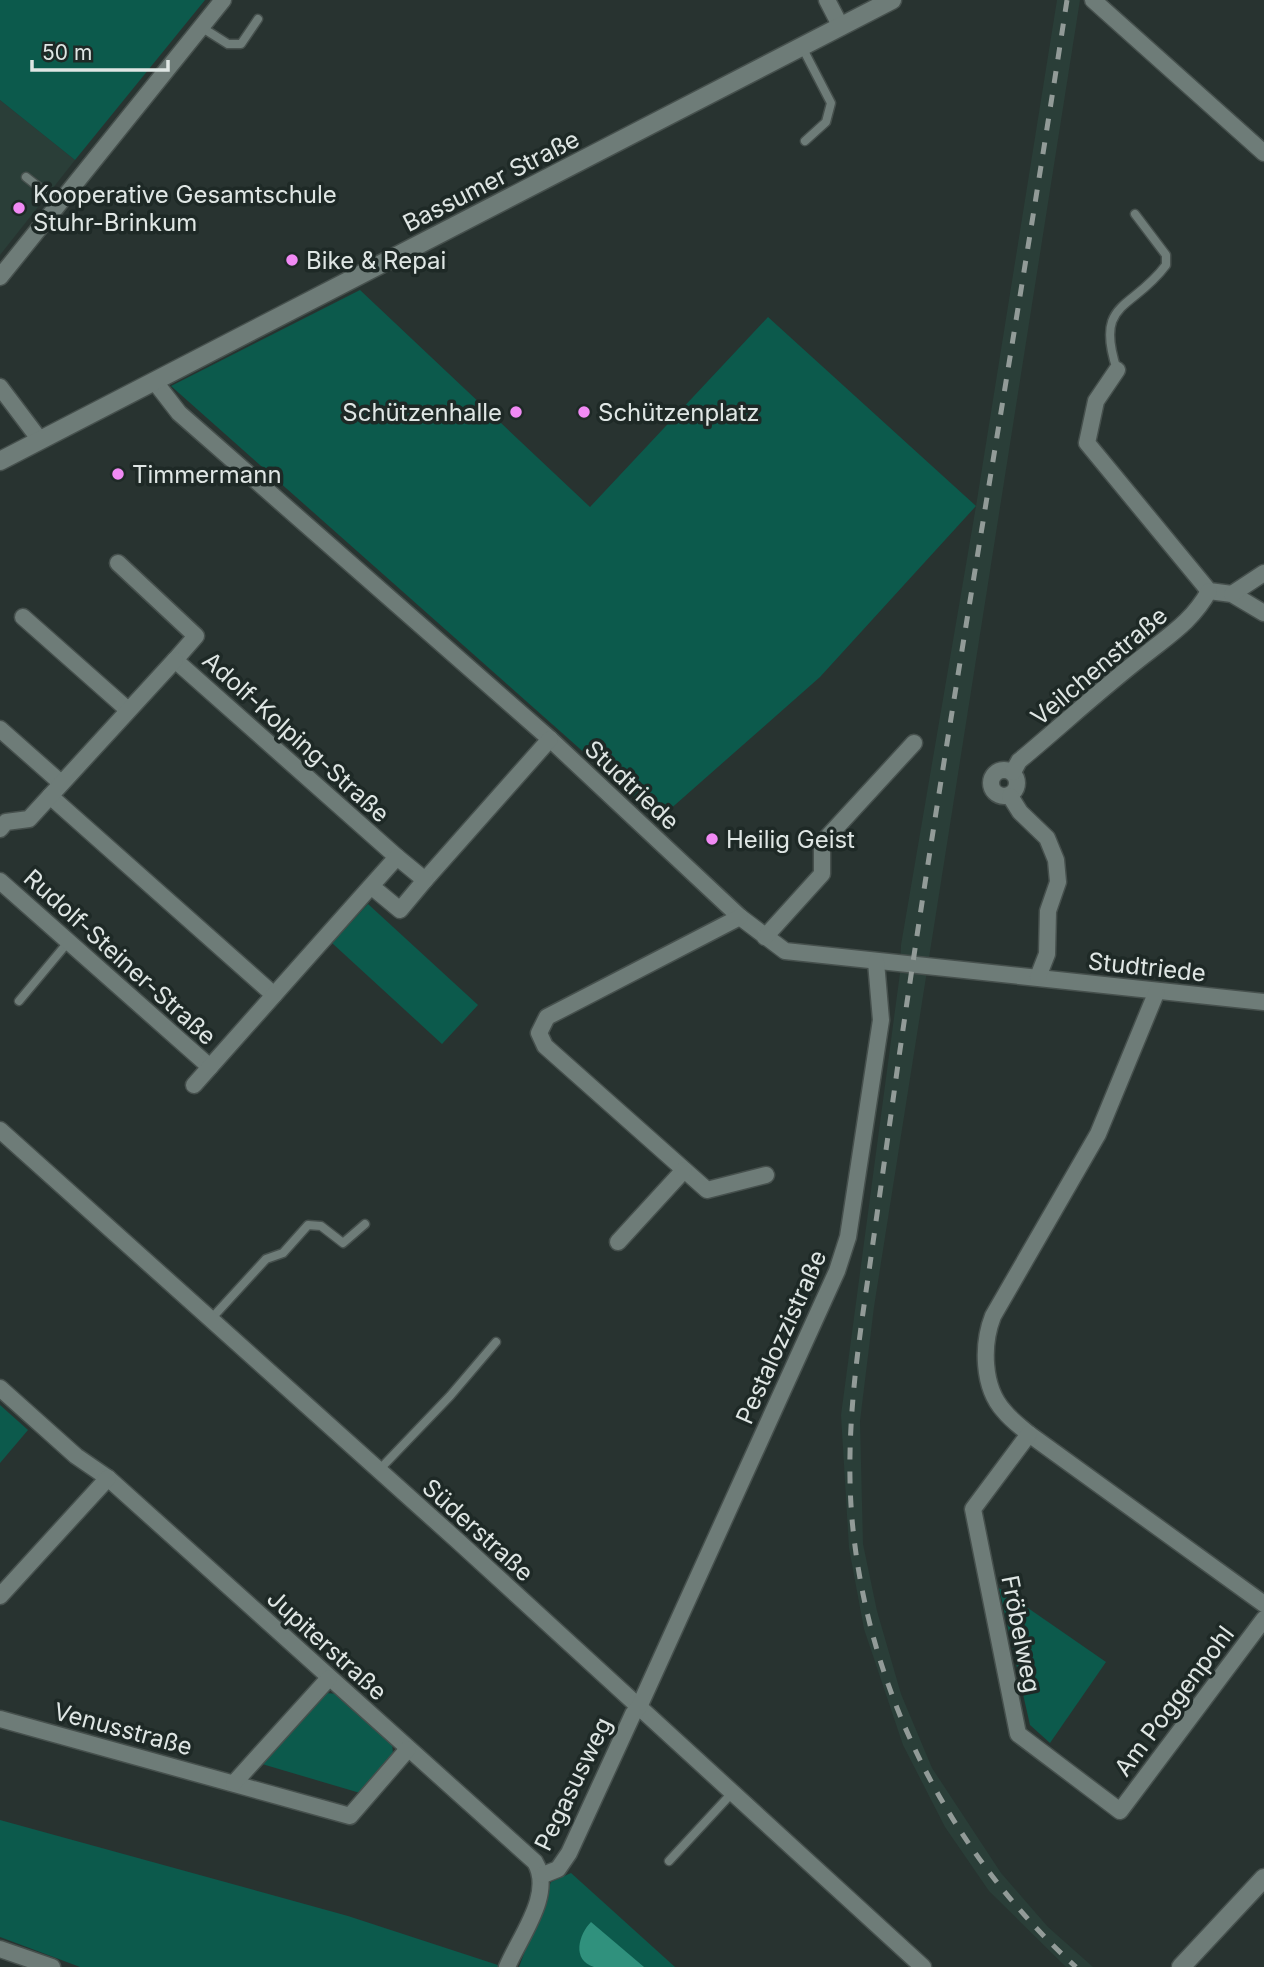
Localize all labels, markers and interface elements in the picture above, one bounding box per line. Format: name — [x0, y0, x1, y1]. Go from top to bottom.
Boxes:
scale bar — [32, 28, 168, 72]
text: 50 m — [42, 40, 92, 65]
street label: Bassumer Straße — [398, 124, 584, 238]
place label: Kooperative Gesamtschule Stuhr-Brinkum — [33, 180, 337, 237]
marker: Kooperative Gesamtschule Stuhr-Brinkum — [11, 200, 27, 216]
place label: Bike & Repai — [306, 246, 446, 275]
marker: Bike & Repai — [284, 252, 300, 268]
place label: Schützenhalle — [342, 398, 502, 427]
place label: Schützenplatz — [598, 398, 760, 427]
marker: Schützenhalle — [508, 404, 524, 420]
marker: Schützenplatz — [576, 404, 592, 420]
place label: Timmermann — [132, 460, 282, 489]
marker: Timmermann — [110, 466, 126, 482]
street label: Veilchenstraße — [1025, 601, 1173, 731]
street label: Adolf-Kolping-Straße — [197, 646, 395, 828]
street label: Studtriede — [579, 734, 685, 836]
place label: Heilig Geist — [726, 825, 855, 854]
marker: Heilig Geist — [704, 831, 720, 847]
street label: Rudolf-Steiner-Straße — [18, 863, 222, 1051]
street label: Studtriede — [1087, 946, 1207, 988]
street label: Pestalozzistraße — [730, 1246, 832, 1428]
street label: Süderstraße — [417, 1473, 539, 1587]
street label: Fröbelweg — [995, 1573, 1047, 1695]
street label: Jupiterstraße — [261, 1584, 393, 1706]
street label: Am Poggenpohl — [1108, 1620, 1240, 1782]
street label: Venusstraße — [51, 1697, 195, 1761]
street label: Pegasusweg — [528, 1713, 618, 1855]

